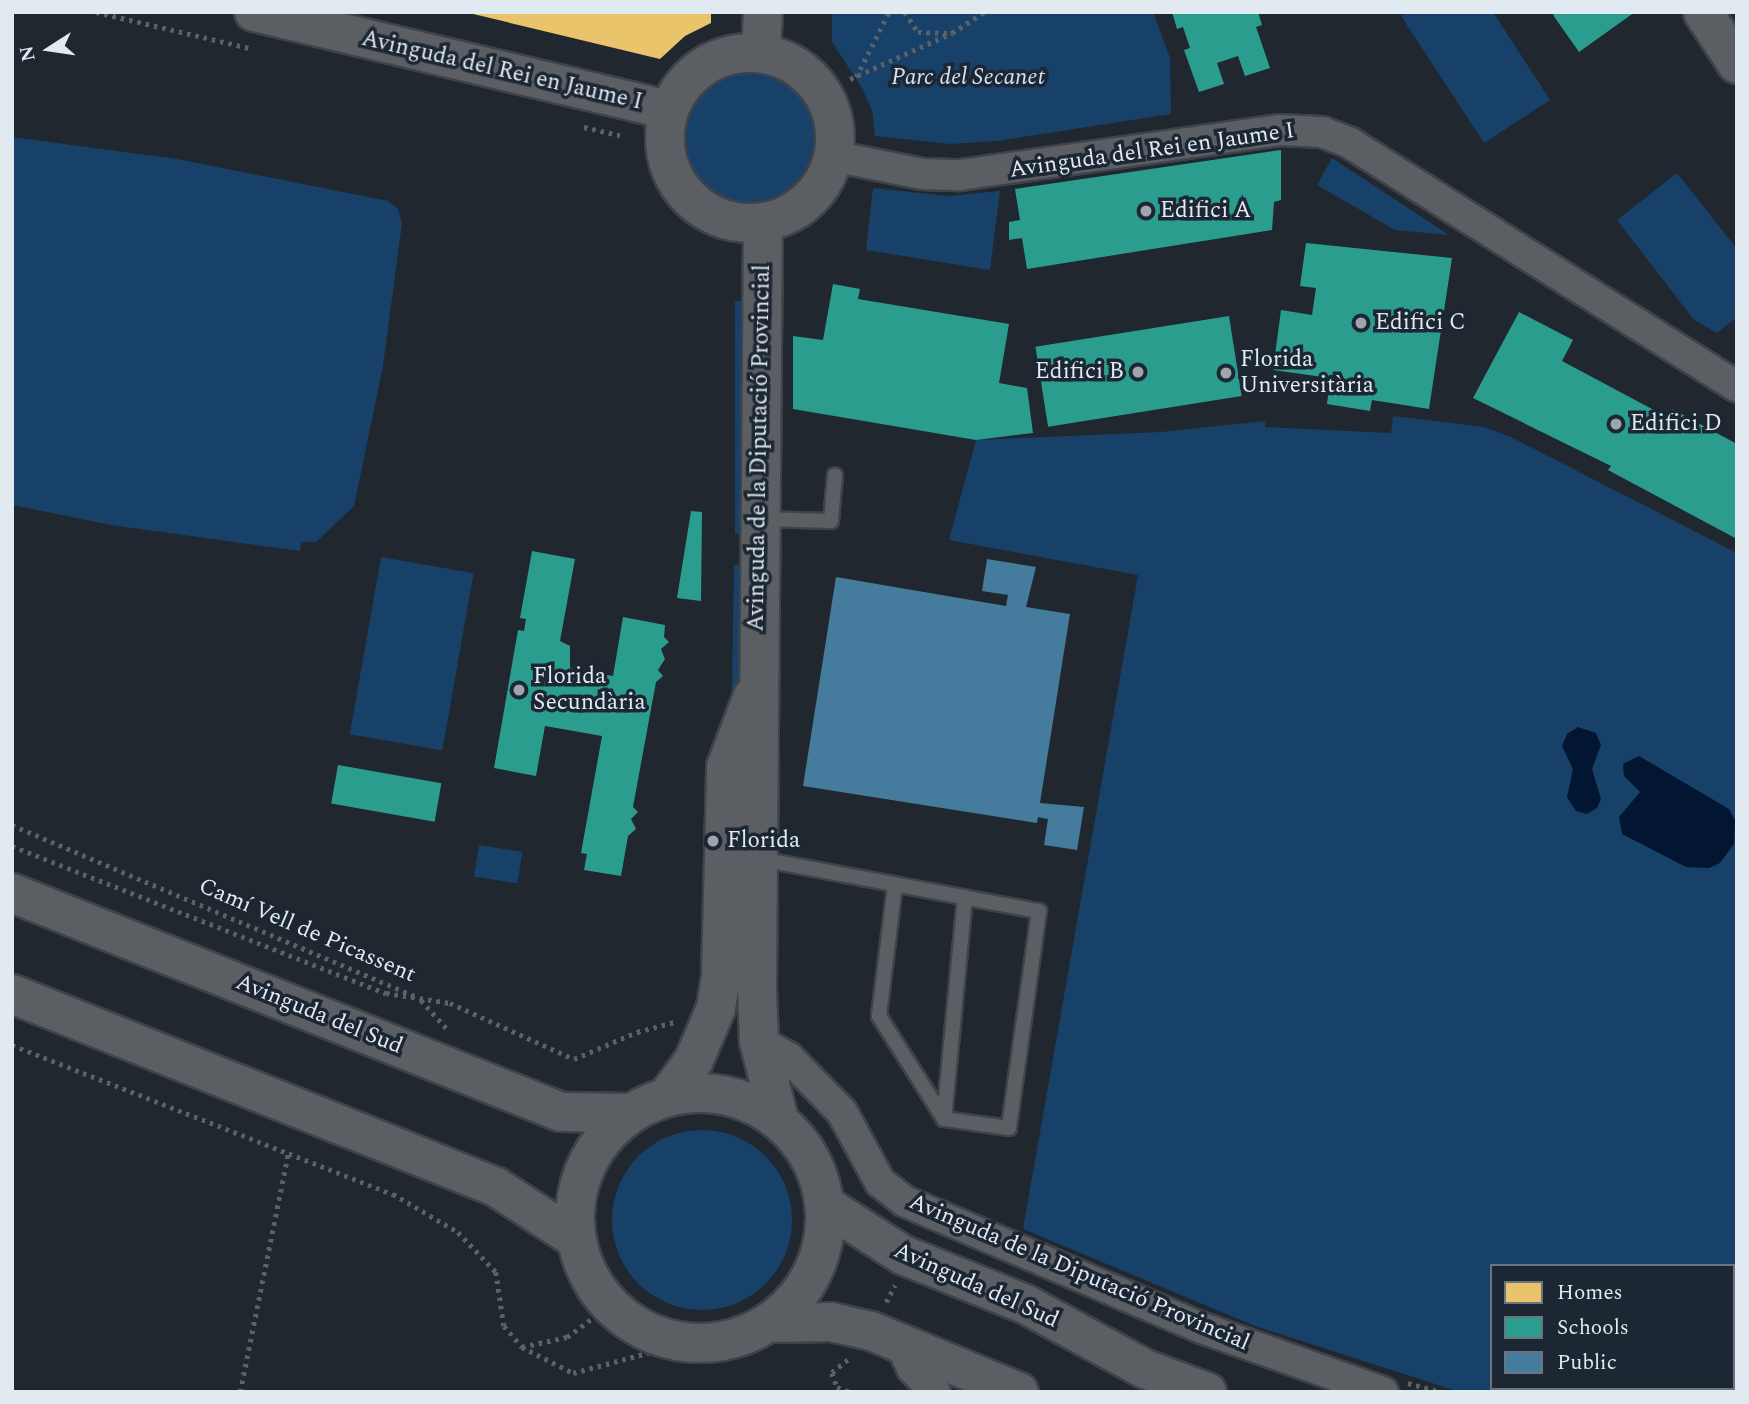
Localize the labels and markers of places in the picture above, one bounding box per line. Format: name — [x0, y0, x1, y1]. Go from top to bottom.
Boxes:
place label: Edifici A — [1160, 197, 1251, 225]
marker: Edifici A — [1138, 203, 1154, 219]
place label: Edifici C — [1375, 309, 1466, 337]
marker: Edifici C — [1353, 315, 1369, 331]
place label: Florida Universitària — [1240, 346, 1374, 400]
place label: Edifici B — [1035, 358, 1124, 386]
marker: Edifici B — [1130, 364, 1146, 380]
marker: Florida Universitària — [1218, 365, 1234, 381]
place label: Edifici D — [1630, 410, 1722, 438]
marker: Edifici D — [1608, 416, 1624, 432]
place label: Florida Secundària — [533, 663, 646, 717]
marker: Florida Secundària — [511, 682, 527, 698]
place label: Florida — [727, 827, 800, 855]
marker: Florida — [705, 833, 721, 849]

